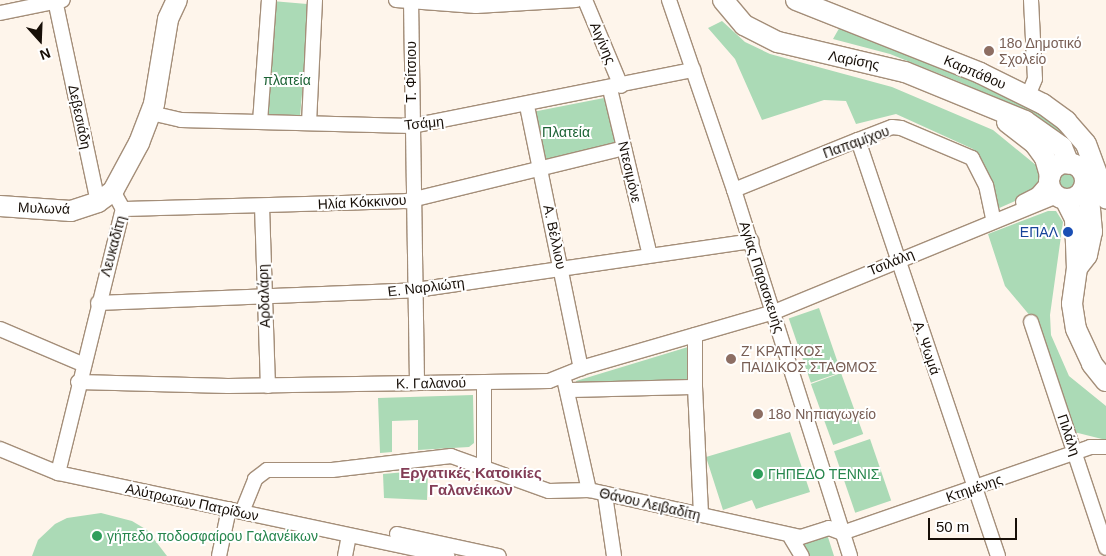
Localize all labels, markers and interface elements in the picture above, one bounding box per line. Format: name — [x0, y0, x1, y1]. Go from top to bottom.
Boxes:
north arrow — [15, 15, 65, 65]
street label: Αιγίνης — [587, 19, 619, 67]
place label: 18ο Δημοτικό Σχολείο — [999, 35, 1082, 68]
street label: Τ. Φίτσιου — [403, 41, 419, 103]
text: N — [38, 45, 53, 63]
marker: 18ο Δημοτικό Σχολείο — [983, 45, 995, 57]
street label: Λαρίσης — [827, 47, 881, 73]
street label: Καρπάθου — [941, 51, 1009, 93]
park label: πλατεία — [263, 72, 311, 88]
street label: Δεβεσιάδη — [65, 83, 95, 151]
street label: Τσάμη — [403, 113, 445, 133]
street label: Παπαμίχου — [821, 122, 891, 162]
park label: Πλατεία — [542, 124, 590, 140]
street label: Ντεσιμόνε — [615, 140, 645, 204]
street label: Ηλία Κόκκινου — [317, 191, 407, 213]
street label: Μυλωνά — [18, 199, 70, 217]
street label: Α. Βέλλιου — [540, 203, 570, 271]
street label: Λευκαδίτη — [97, 214, 129, 278]
street label: Αγίας Παρασκευής — [736, 219, 788, 335]
place label: ΕΠΑΛ — [1020, 224, 1058, 240]
marker: ΕΠΑΛ — [1062, 226, 1074, 238]
street label: Τσιλάλη — [865, 245, 917, 279]
street label: Αρδαλάρη — [254, 264, 274, 328]
street label: Ε. Ναρλιώτη — [387, 274, 465, 300]
street label: Α. Ψωμά — [910, 319, 944, 377]
place label: Ζ' ΚΡΑΤΙΚΟΣ ΠΑΙΔΙΚΟΣ ΣΤΑΘΜΟΣ — [741, 343, 877, 376]
marker: Ζ' ΚΡΑΤΙΚΟΣ ΠΑΙΔΙΚΟΣ ΣΤΑΘΜΟΣ — [725, 353, 737, 365]
street label: Κ. Γαλανού — [396, 374, 466, 392]
place label: 18ο Νηπιαγωγείο — [768, 406, 876, 422]
marker: 18ο Νηπιαγωγείο — [752, 408, 764, 420]
street label: Πιλάλη — [1054, 412, 1084, 458]
district label: Εργατικές Κατοικίες Γαλανέικων — [400, 463, 542, 498]
place label: ΓΗΠΕΔΟ ΤΕΝΝΙΣ — [768, 466, 880, 482]
marker: ΓΗΠΕΔΟ ΤΕΝΝΙΣ — [752, 468, 764, 480]
street label: Κτημένης — [944, 471, 1004, 505]
street label: Αλύτρωτων Πατρίδων — [124, 480, 260, 524]
street label: Θάνου Λειβαδίτη — [597, 484, 703, 524]
scale bar — [931, 508, 1020, 540]
text: 50 m — [936, 518, 969, 535]
place label: γήπεδο ποδοσφαίρου Γαλανέικων — [107, 528, 318, 544]
marker: γήπεδο ποδοσφαίρου Γαλανέικων — [91, 530, 103, 542]

